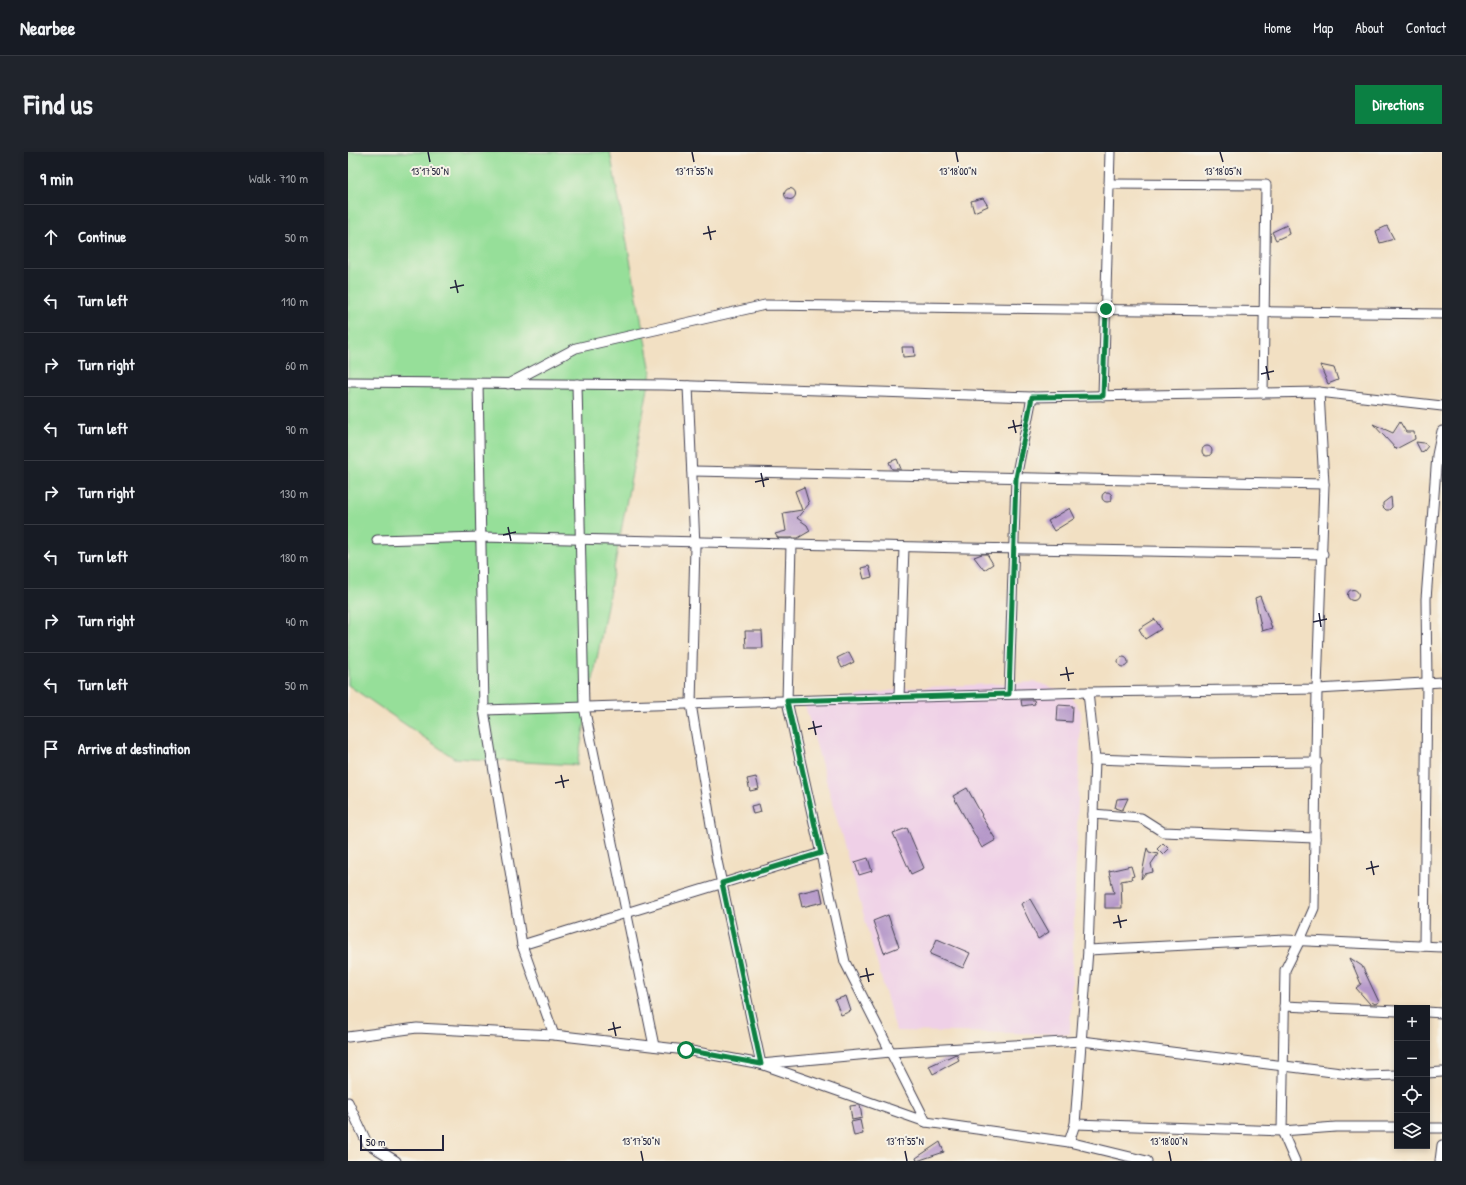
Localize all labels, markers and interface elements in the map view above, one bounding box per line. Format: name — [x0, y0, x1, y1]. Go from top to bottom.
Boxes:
text: Nearbee — [20, 15, 75, 41]
text: Home — [1264, 18, 1291, 37]
text: Map — [1313, 18, 1333, 37]
text: About — [1355, 18, 1384, 37]
text: Contact — [1406, 18, 1446, 37]
text: Find us — [24, 85, 93, 123]
button: Directions — [1355, 85, 1442, 124]
text: 13°17'50"N — [411, 165, 449, 178]
text: 13°17'55"N — [675, 165, 713, 178]
text: 13°18'00"N — [939, 165, 977, 178]
text: 13°18'05"N — [1204, 165, 1242, 178]
text: 9 min — [40, 167, 73, 190]
text: Walk · 710 m — [249, 169, 308, 187]
icon: ahead — [40, 226, 62, 248]
text: Continue — [78, 226, 126, 247]
text: 50 m — [285, 228, 308, 246]
icon: left — [40, 290, 62, 312]
text: Turn left — [78, 290, 128, 311]
text: 110 m — [281, 292, 308, 310]
route end — [1097, 300, 1115, 318]
icon: right — [40, 354, 62, 376]
text: Turn right — [78, 354, 134, 375]
text: 60 m — [285, 356, 308, 374]
icon: left — [40, 418, 62, 440]
text: Turn left — [78, 418, 128, 439]
text: 90 m — [286, 420, 308, 438]
icon: right — [40, 482, 62, 504]
text: Turn right — [78, 482, 134, 503]
text: 130 m — [280, 484, 308, 502]
icon: left — [40, 546, 62, 568]
text: Turn left — [78, 546, 128, 567]
text: 180 m — [280, 548, 308, 566]
icon: right — [40, 610, 62, 632]
text: Turn right — [78, 610, 134, 631]
text: 40 m — [285, 612, 308, 630]
icon: left — [40, 674, 62, 696]
text: Turn left — [78, 674, 128, 695]
text: 50 m — [285, 676, 308, 694]
icon: arrive — [40, 738, 62, 760]
text: Arrive at destination — [78, 738, 190, 759]
map controls — [1394, 1005, 1430, 1149]
button: + — [1394, 1005, 1430, 1041]
route start — [677, 1041, 695, 1059]
button: − — [1394, 1041, 1430, 1077]
button: locate — [1394, 1077, 1430, 1113]
button: layers — [1394, 1113, 1430, 1149]
scale bar — [360, 1133, 444, 1152]
text: 50 m — [366, 1135, 386, 1149]
text: 13°17'50"N — [622, 1135, 660, 1148]
text: 13°17'55"N — [886, 1135, 924, 1148]
text: 13°18'00"N — [1150, 1135, 1188, 1148]

